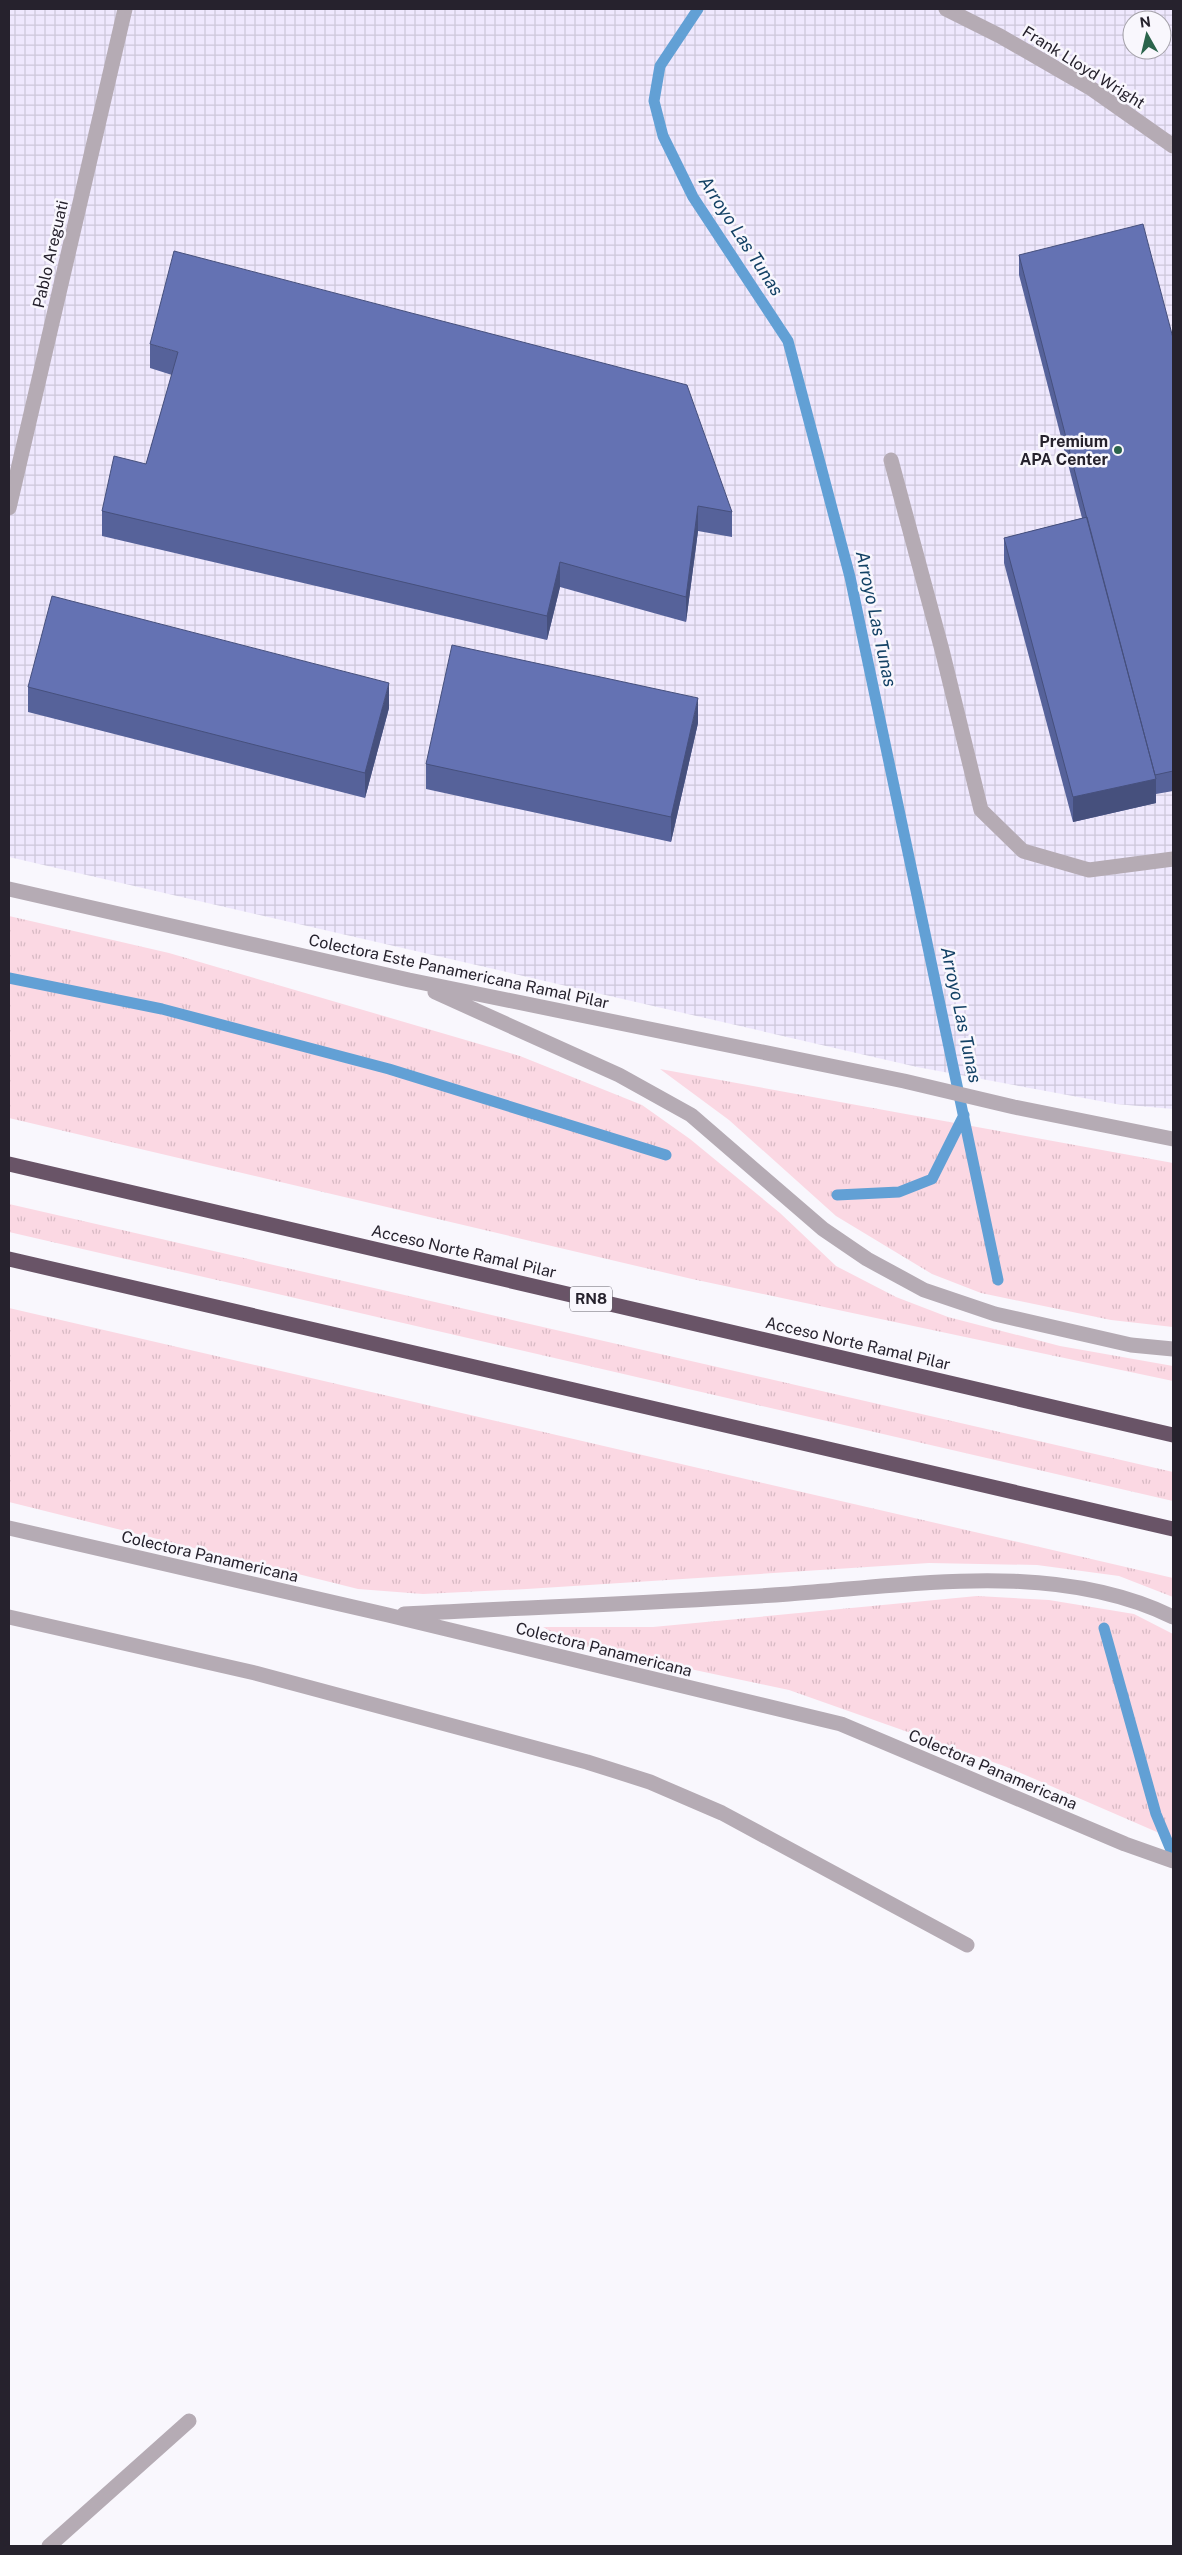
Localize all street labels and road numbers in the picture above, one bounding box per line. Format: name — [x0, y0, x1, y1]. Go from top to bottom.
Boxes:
street label: Frank Lloyd Wright — [1019, 22, 1149, 113]
street label: Pablo Areguati — [29, 198, 72, 310]
street label: Colectora Este Panamericana Ramal Pilar — [307, 930, 611, 1013]
street label: Acceso Norte Ramal Pilar — [370, 1221, 558, 1282]
road number: RN8 — [570, 1286, 612, 1312]
street label: Acceso Norte Ramal Pilar — [764, 1313, 952, 1374]
street label: Colectora Panamericana — [119, 1527, 300, 1586]
street label: Colectora Panamericana — [514, 1618, 694, 1681]
street label: Colectora Panamericana — [906, 1725, 1080, 1814]

